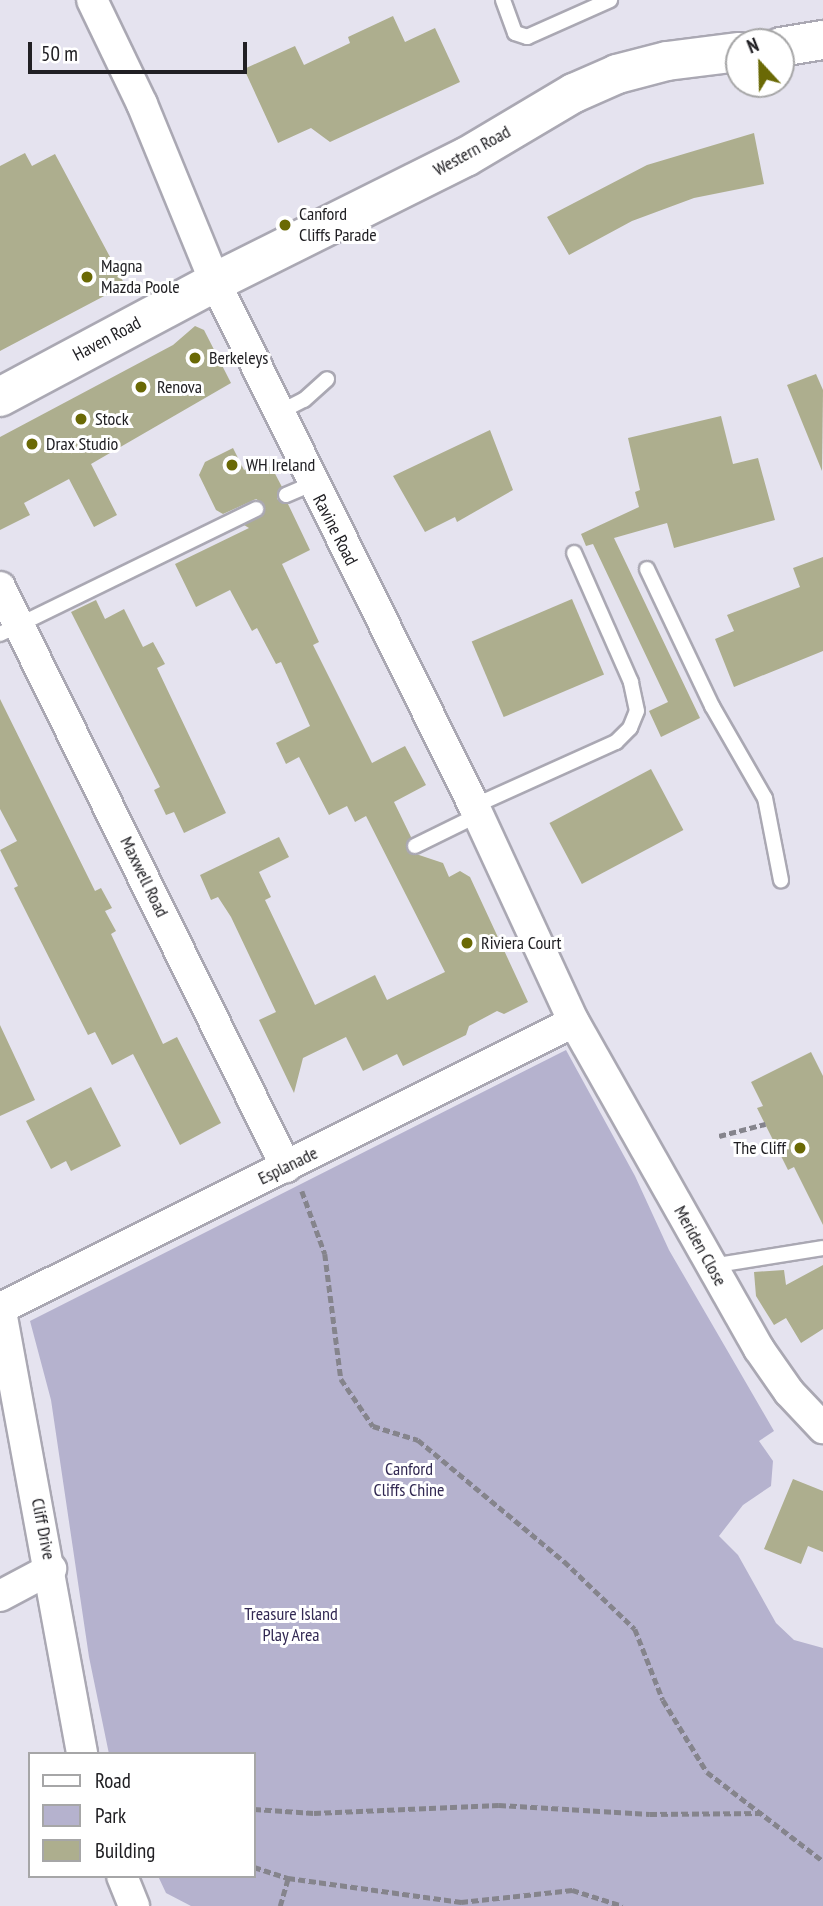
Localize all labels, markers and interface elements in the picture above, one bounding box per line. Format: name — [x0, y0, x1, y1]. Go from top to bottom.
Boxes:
scale bar — [32, 28, 250, 72]
north arrow — [725, 28, 795, 98]
text: N — [744, 32, 762, 58]
text: 50 m — [41, 40, 78, 67]
street label: Western Road — [430, 121, 514, 181]
place label: Canford Cliffs Parade — [299, 204, 377, 246]
marker: Canford Cliffs Parade — [277, 217, 293, 233]
place label: Magna Mazda Poole — [101, 256, 180, 298]
marker: Magna Mazda Poole — [79, 269, 95, 285]
street label: Haven Road — [69, 312, 145, 366]
place label: Berkeleys — [209, 347, 268, 369]
marker: Berkeleys — [187, 350, 203, 366]
place label: Renova — [157, 376, 202, 398]
marker: Renova — [131, 377, 151, 397]
place label: Stock — [95, 408, 129, 430]
marker: Stock — [73, 411, 89, 427]
place label: Drax Studio — [46, 433, 119, 455]
marker: Drax Studio — [24, 436, 40, 452]
place label: WH Ireland — [246, 454, 315, 476]
marker: WH Ireland — [224, 457, 240, 473]
street label: Ravine Road — [308, 491, 362, 569]
street label: Maxwell Road — [115, 833, 173, 921]
place label: Riviera Court — [481, 932, 561, 954]
marker: Riviera Court — [459, 935, 475, 951]
place label: The Cliff — [733, 1137, 786, 1159]
marker: The Cliff — [792, 1140, 808, 1156]
street label: Esplanade — [255, 1142, 321, 1190]
street label: Meriden Close — [669, 1202, 731, 1290]
park label: Canford Cliffs Chine — [374, 1459, 444, 1502]
street label: Cliff Drive — [26, 1496, 60, 1562]
park label: Treasure Island Play Area — [244, 1604, 338, 1646]
legend — [28, 1752, 256, 1878]
text: Road — [95, 1767, 131, 1794]
text: Park — [95, 1802, 126, 1829]
text: Building — [95, 1837, 155, 1864]

